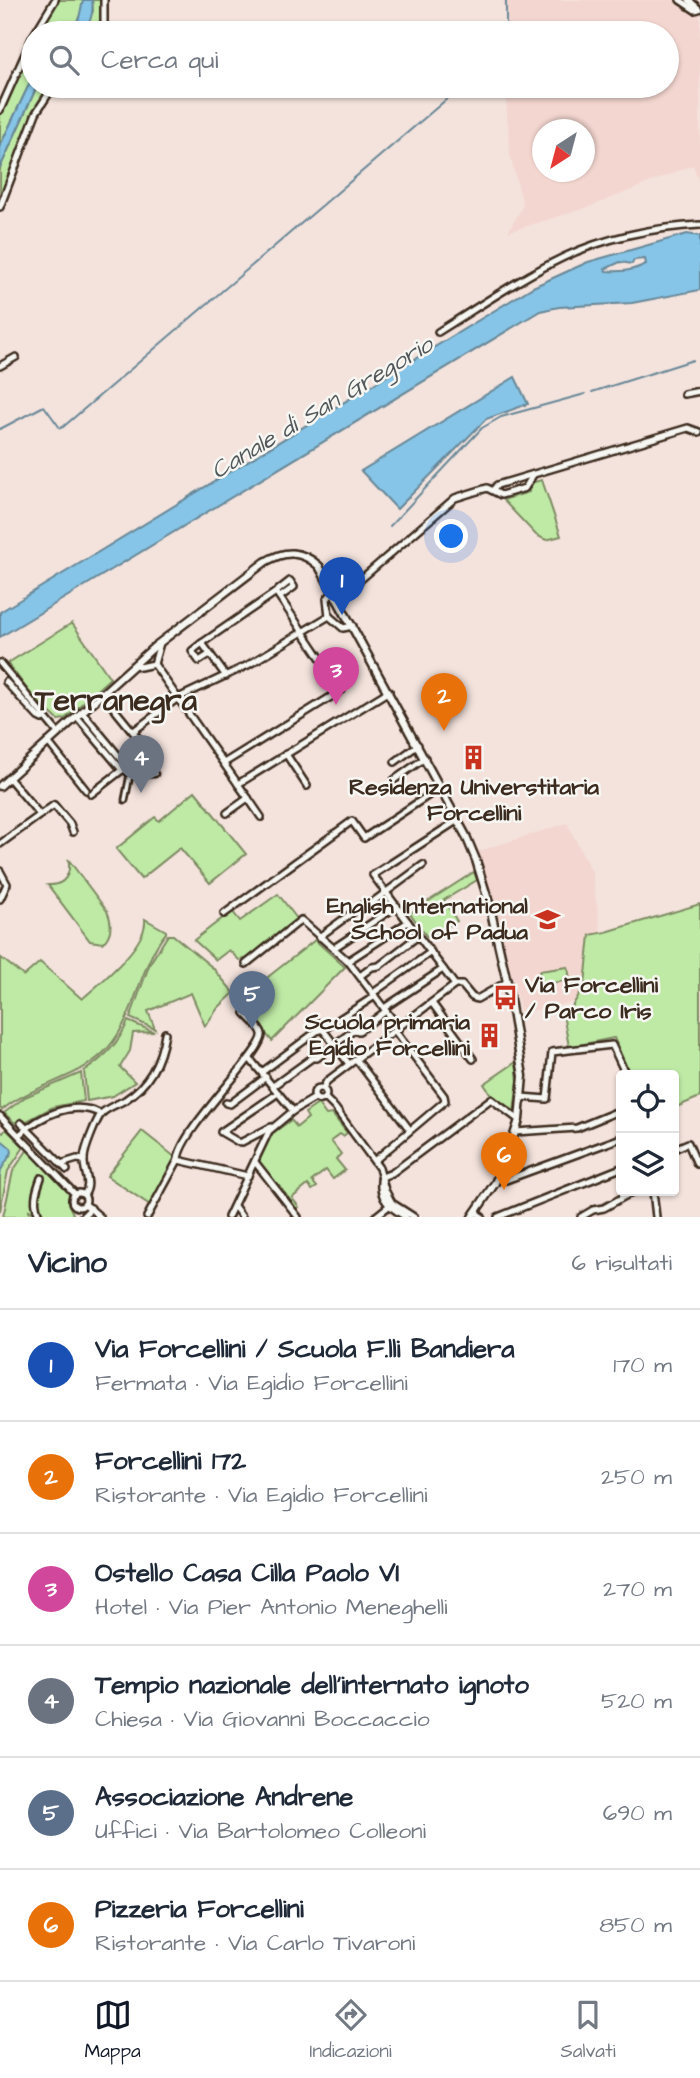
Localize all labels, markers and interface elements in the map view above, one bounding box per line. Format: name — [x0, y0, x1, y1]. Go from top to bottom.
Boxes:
search box — [21, 21, 679, 98]
icon: search — [45, 41, 83, 79]
text: Cerca qui — [101, 42, 218, 78]
north arrow — [532, 119, 595, 182]
water label: Canale di San Gregorio — [205, 327, 441, 489]
your location — [434, 519, 468, 553]
pin: 1 — [319, 557, 365, 615]
pin: 3 — [313, 647, 359, 705]
pin: 2 — [421, 673, 467, 731]
district label: Terranegra — [34, 680, 198, 724]
pin: 4 — [118, 735, 164, 793]
building icon: Residenza Universtitaria Forcellini — [460, 743, 488, 771]
place label: Residenza Universtitaria Forcellini — [349, 771, 599, 829]
place label: English International School of Padua — [327, 890, 528, 948]
school or university icon: English International School of Padua — [534, 905, 562, 933]
place label: Via Forcellini / Parco Iris — [524, 969, 659, 1027]
pin: 5 — [229, 971, 275, 1029]
bus stop icon: Via Forcellini / Parco Iris — [491, 984, 519, 1012]
place label: Scuola primaria Egidio Forcellini — [304, 1006, 471, 1065]
building icon: Scuola primaria Egidio Forcellini — [476, 1021, 504, 1049]
map controls — [616, 1070, 679, 1196]
button: locate — [616, 1070, 679, 1133]
pin: 6 — [481, 1132, 527, 1190]
button: layers — [616, 1133, 679, 1196]
text: Vicino — [28, 1242, 107, 1284]
text: 6 risultati — [572, 1247, 672, 1279]
text: Via Forcellini / Scuola F.lli Bandiera — [95, 1331, 515, 1367]
text: 1 — [50, 1349, 52, 1381]
text: 170 m — [613, 1349, 672, 1381]
text: Fermata · Via Egidio Forcellini — [95, 1367, 408, 1399]
text: Forcellini 172 — [95, 1443, 246, 1479]
text: 2 — [44, 1461, 58, 1493]
text: 250 m — [601, 1461, 672, 1493]
text: Ristorante · Via Egidio Forcellini — [95, 1479, 427, 1511]
text: Ostello Casa Cilla Paolo VI — [95, 1555, 400, 1591]
text: 3 — [45, 1573, 57, 1605]
text: 270 m — [603, 1573, 672, 1605]
text: Hotel · Via Pier Antonio Meneghelli — [95, 1591, 448, 1623]
text: Tempio nazionale dell'internato ignoto — [95, 1667, 529, 1703]
text: 4 — [43, 1685, 59, 1717]
text: 520 m — [601, 1685, 672, 1717]
text: Chiesa · Via Giovanni Boccaccio — [95, 1703, 430, 1735]
text: Associazione Andrene — [95, 1779, 353, 1815]
text: 5 — [43, 1797, 59, 1829]
text: 690 m — [603, 1797, 672, 1829]
text: Uffici · Via Bartolomeo Colleoni — [95, 1815, 426, 1847]
text: Pizzeria Forcellini — [95, 1891, 304, 1927]
text: 6 — [44, 1909, 58, 1941]
text: 850 m — [599, 1909, 672, 1941]
text: Ristorante · Via Carlo Tivaroni — [95, 1927, 415, 1959]
tab: Mappa — [84, 1996, 141, 2065]
tab: Indicazioni — [310, 1996, 392, 2065]
tab: Salvati — [561, 1996, 616, 2065]

